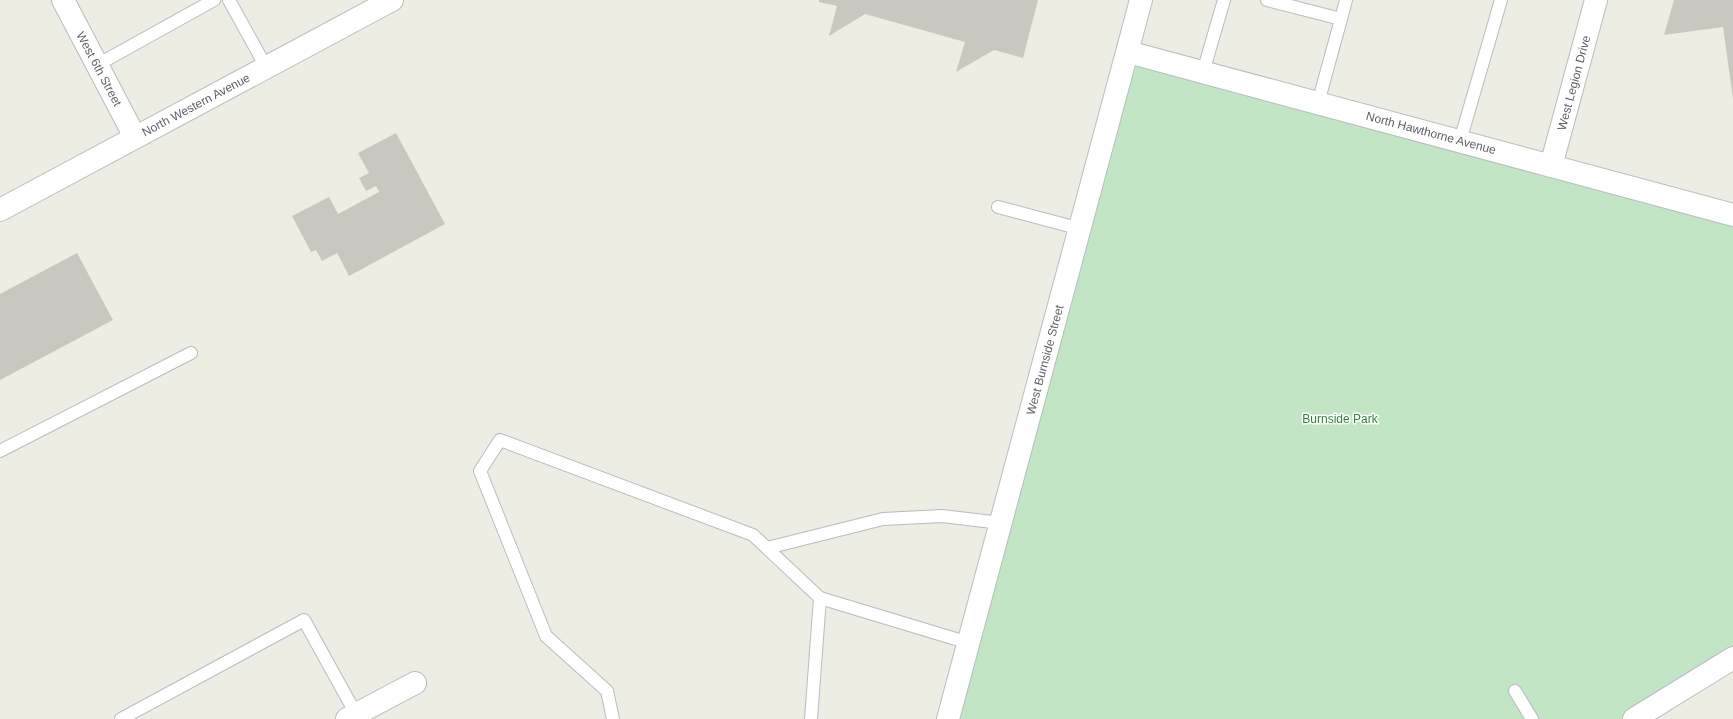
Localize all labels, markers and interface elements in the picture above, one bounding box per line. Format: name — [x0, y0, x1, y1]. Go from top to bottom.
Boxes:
street label: West 6th Street — [73, 29, 125, 109]
street label: West Legion Drive — [1555, 34, 1594, 132]
street label: North Western Avenue — [140, 70, 253, 139]
street label: North Hawthorne Avenue — [1365, 109, 1498, 157]
street label: West Burnside Street — [1024, 303, 1067, 416]
park label: Burnside Park — [1302, 412, 1379, 426]

